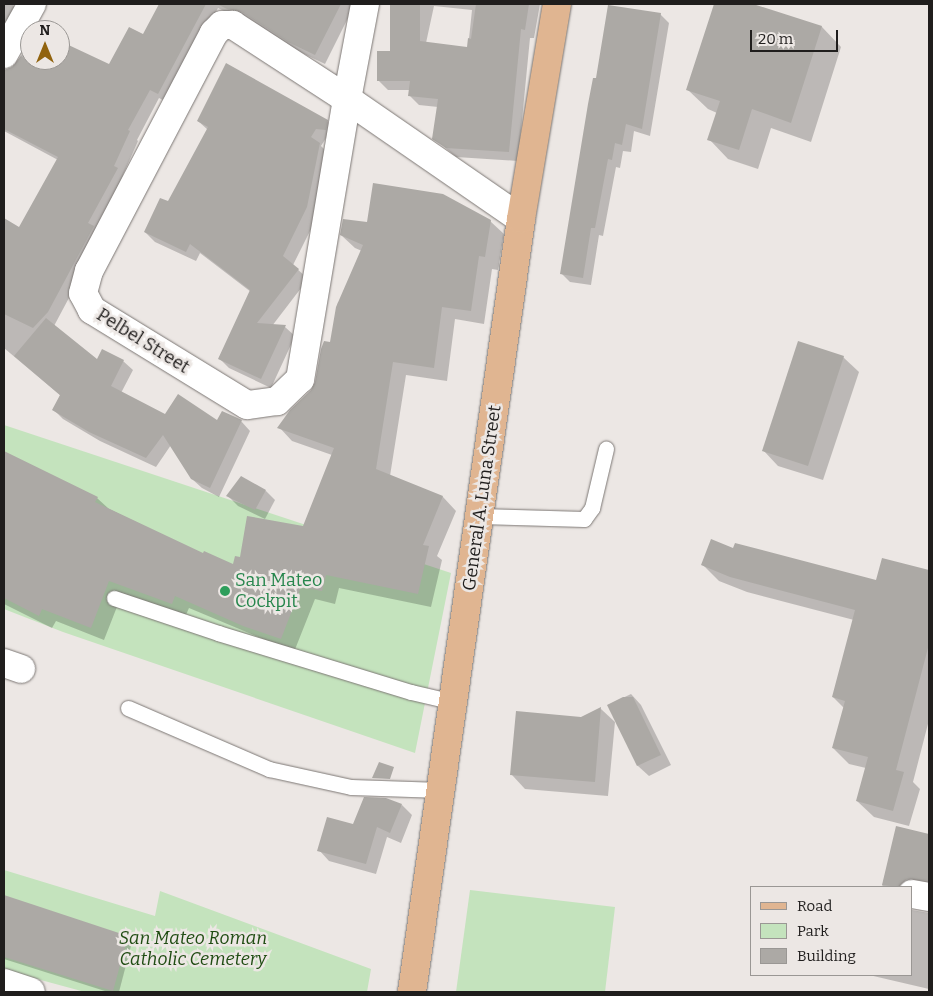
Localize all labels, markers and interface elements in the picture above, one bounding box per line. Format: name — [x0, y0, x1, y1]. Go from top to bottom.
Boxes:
north arrow — [20, 20, 70, 70]
scale bar — [753, 20, 840, 52]
text: N — [40, 22, 50, 39]
text: 20 m — [758, 30, 793, 48]
street label: Pelbel Street — [93, 304, 193, 378]
street label: General A. Luna Street — [458, 404, 506, 592]
place label: San Mateo Cockpit — [235, 570, 322, 612]
marker: San Mateo Cockpit — [219, 585, 231, 597]
legend — [750, 886, 913, 976]
text: Road — [797, 897, 832, 915]
text: Park — [797, 922, 829, 940]
park label: San Mateo Roman Catholic Cemetery — [119, 928, 267, 971]
text: Building — [797, 947, 856, 965]

